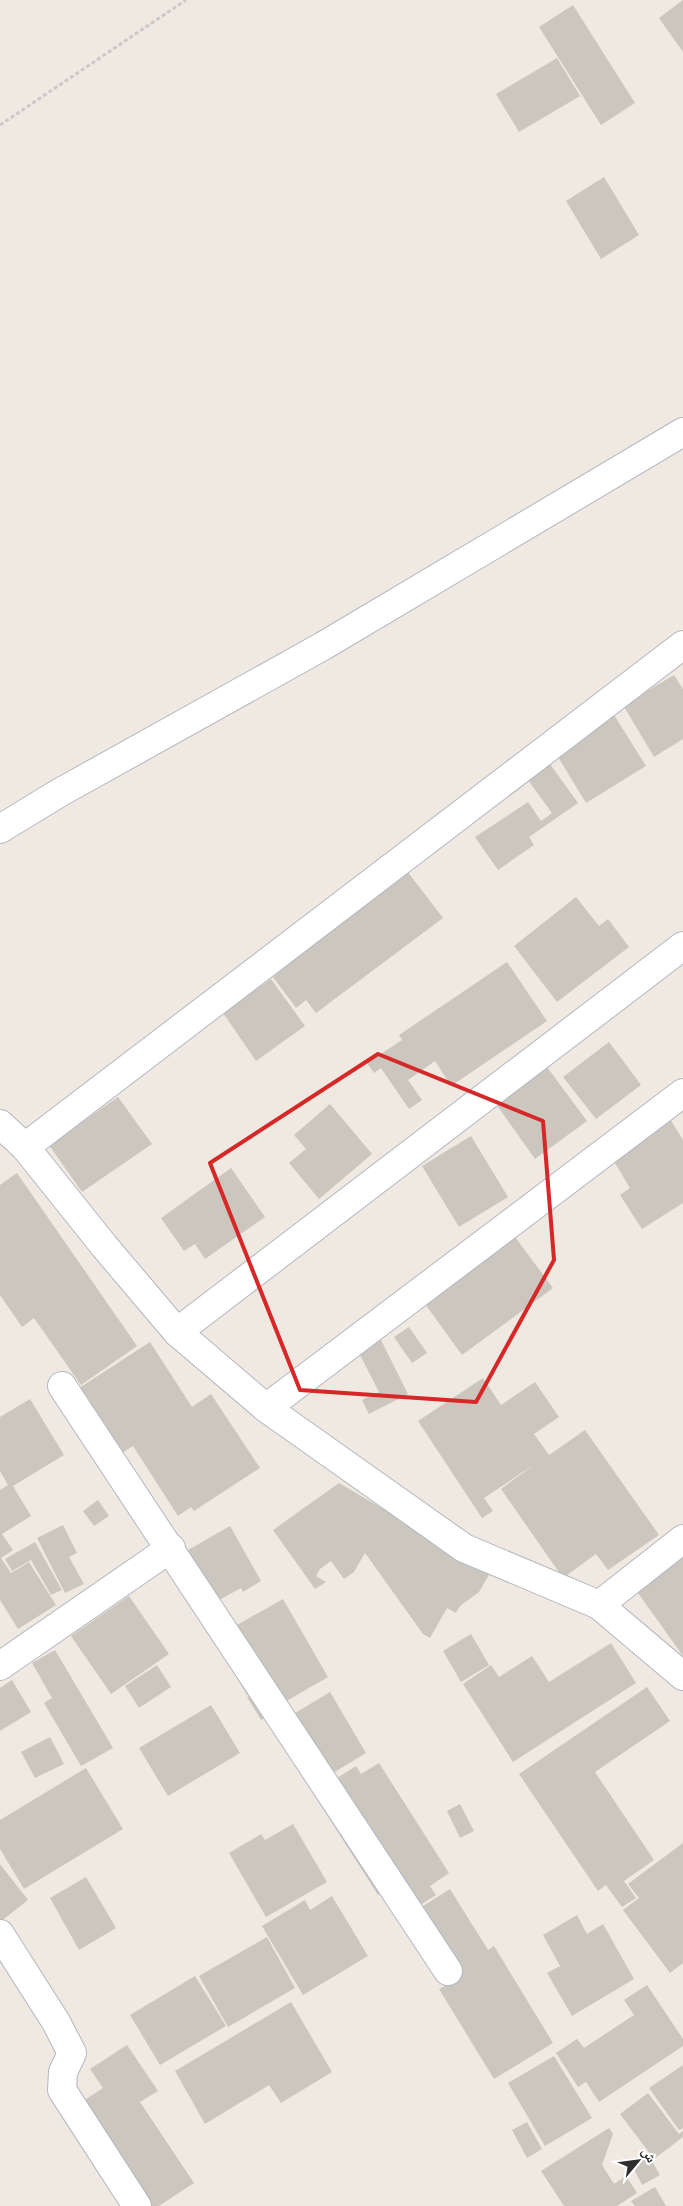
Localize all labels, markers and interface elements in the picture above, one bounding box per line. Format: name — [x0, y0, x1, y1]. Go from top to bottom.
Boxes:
north arrow — [613, 2136, 663, 2186]
text: ش — [638, 2144, 660, 2166]

